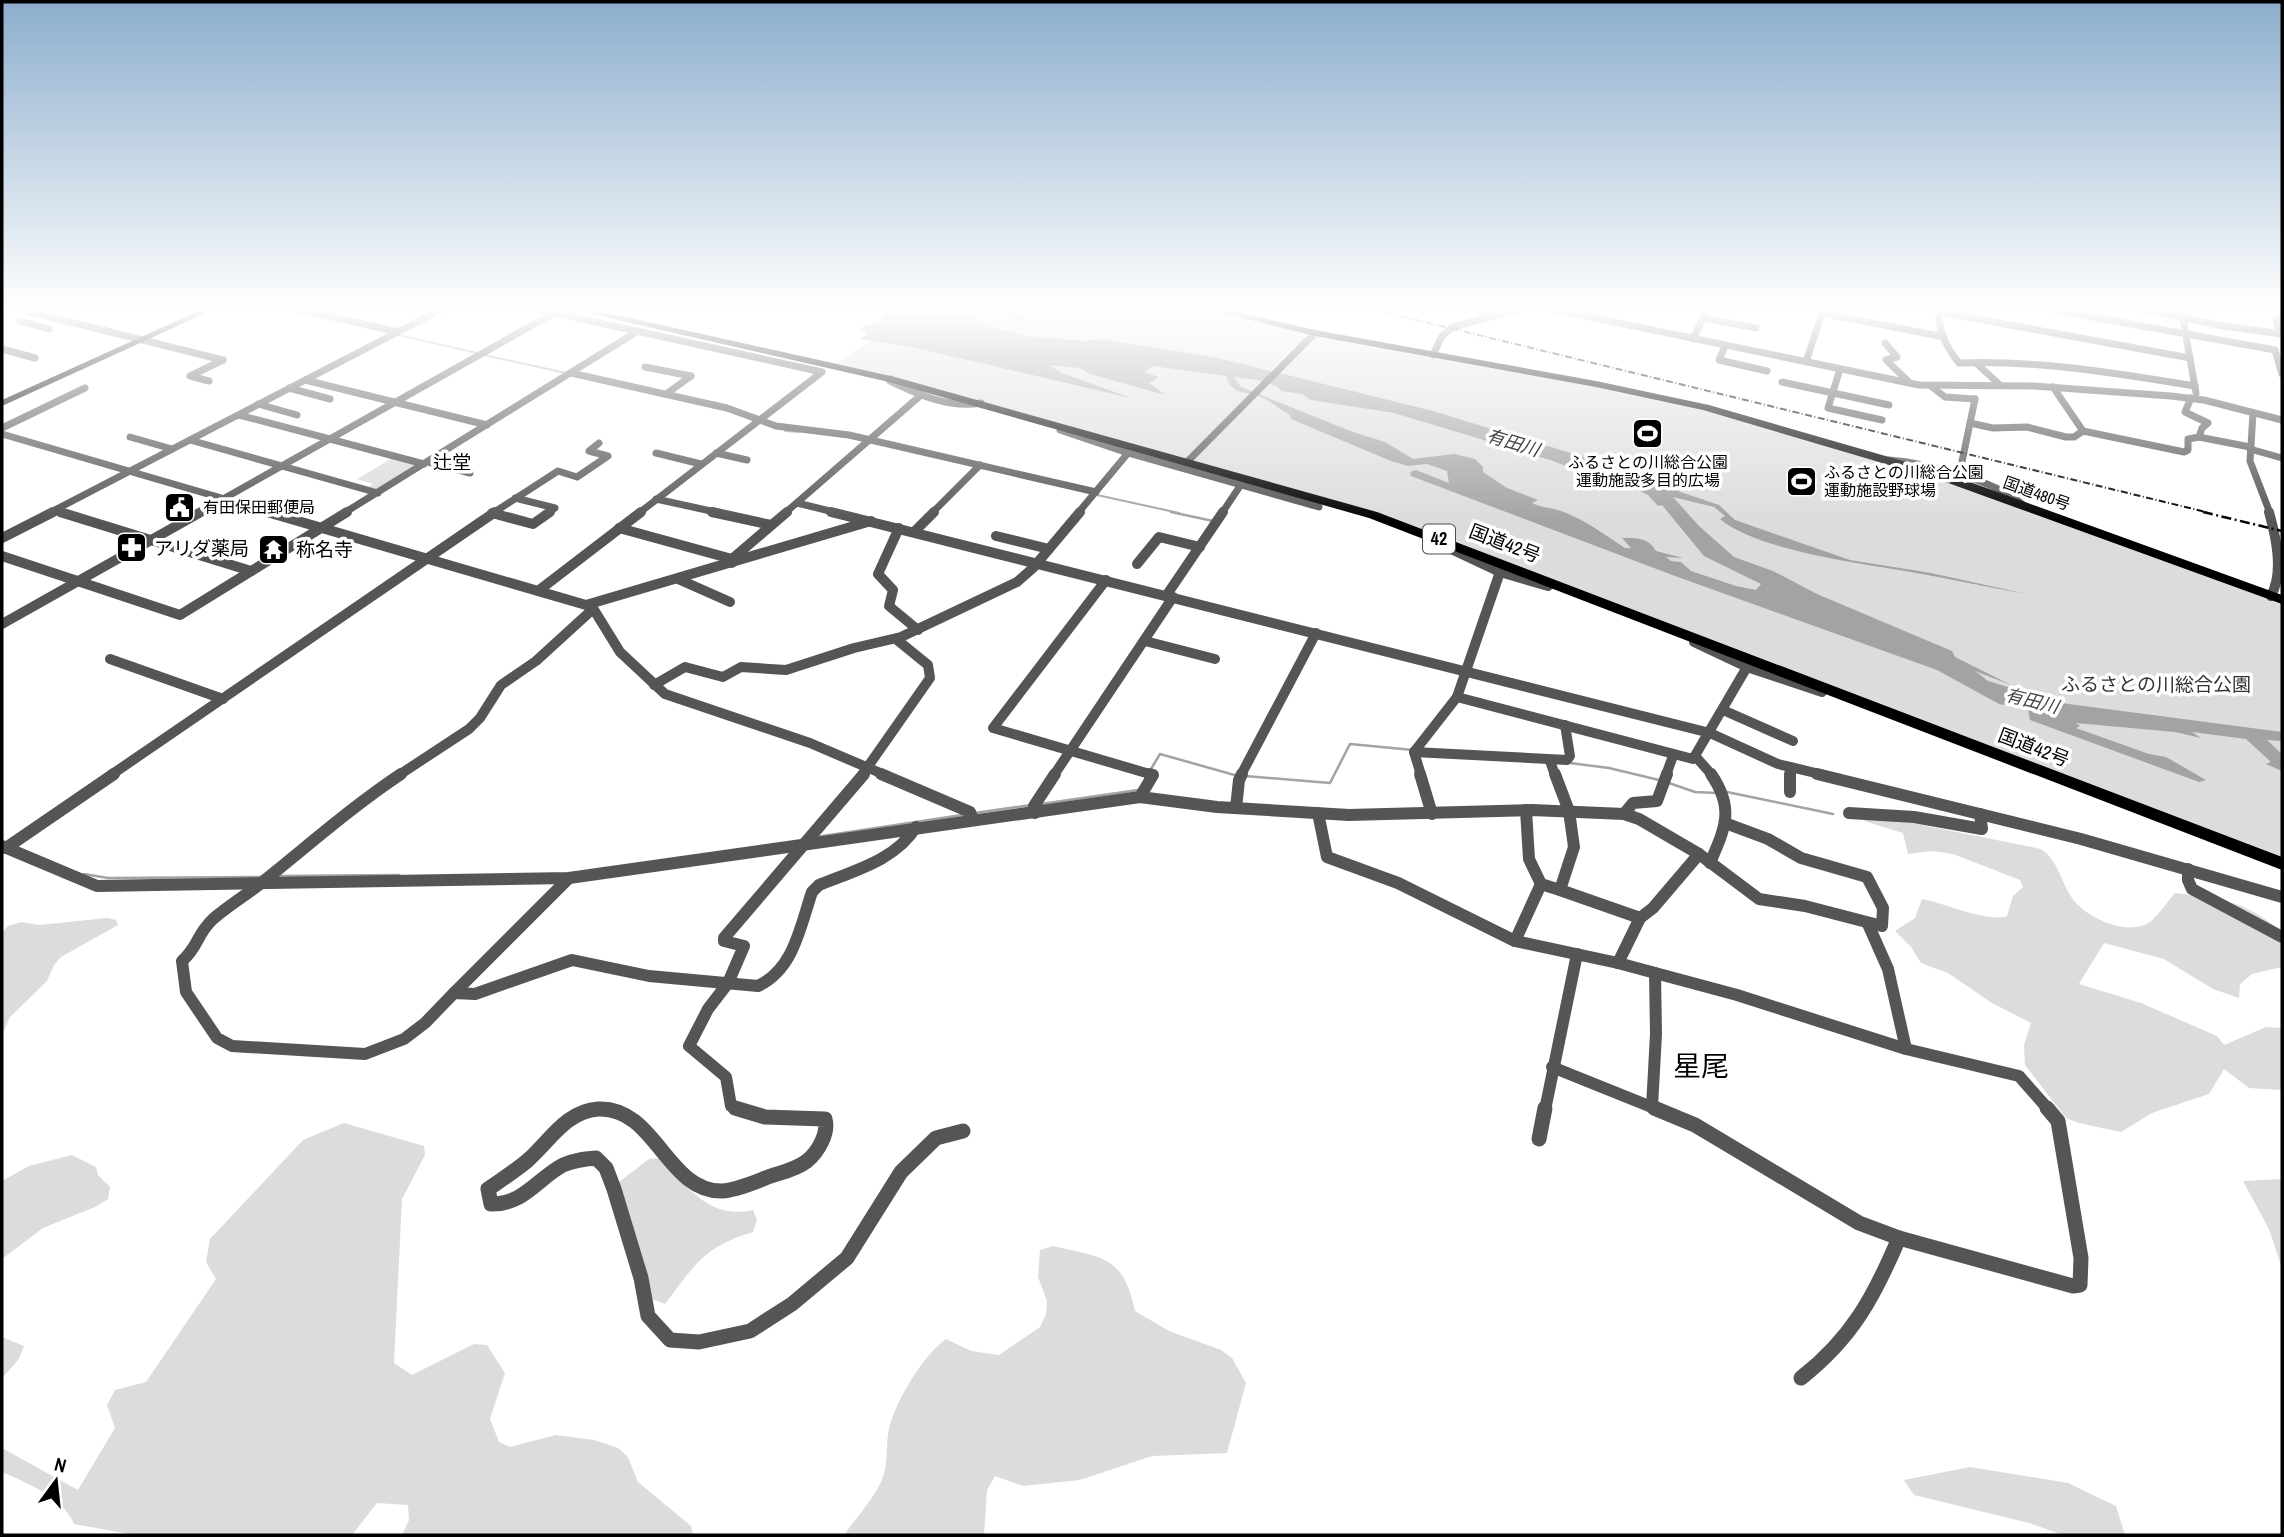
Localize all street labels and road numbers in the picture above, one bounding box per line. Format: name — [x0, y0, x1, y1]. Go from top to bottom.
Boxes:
street label: 国道480号 — [2000, 471, 2074, 515]
street label: 国道42号 — [1466, 518, 1544, 568]
road number: 42 — [1423, 524, 1455, 554]
street label: 国道42号 — [1995, 722, 2073, 772]

